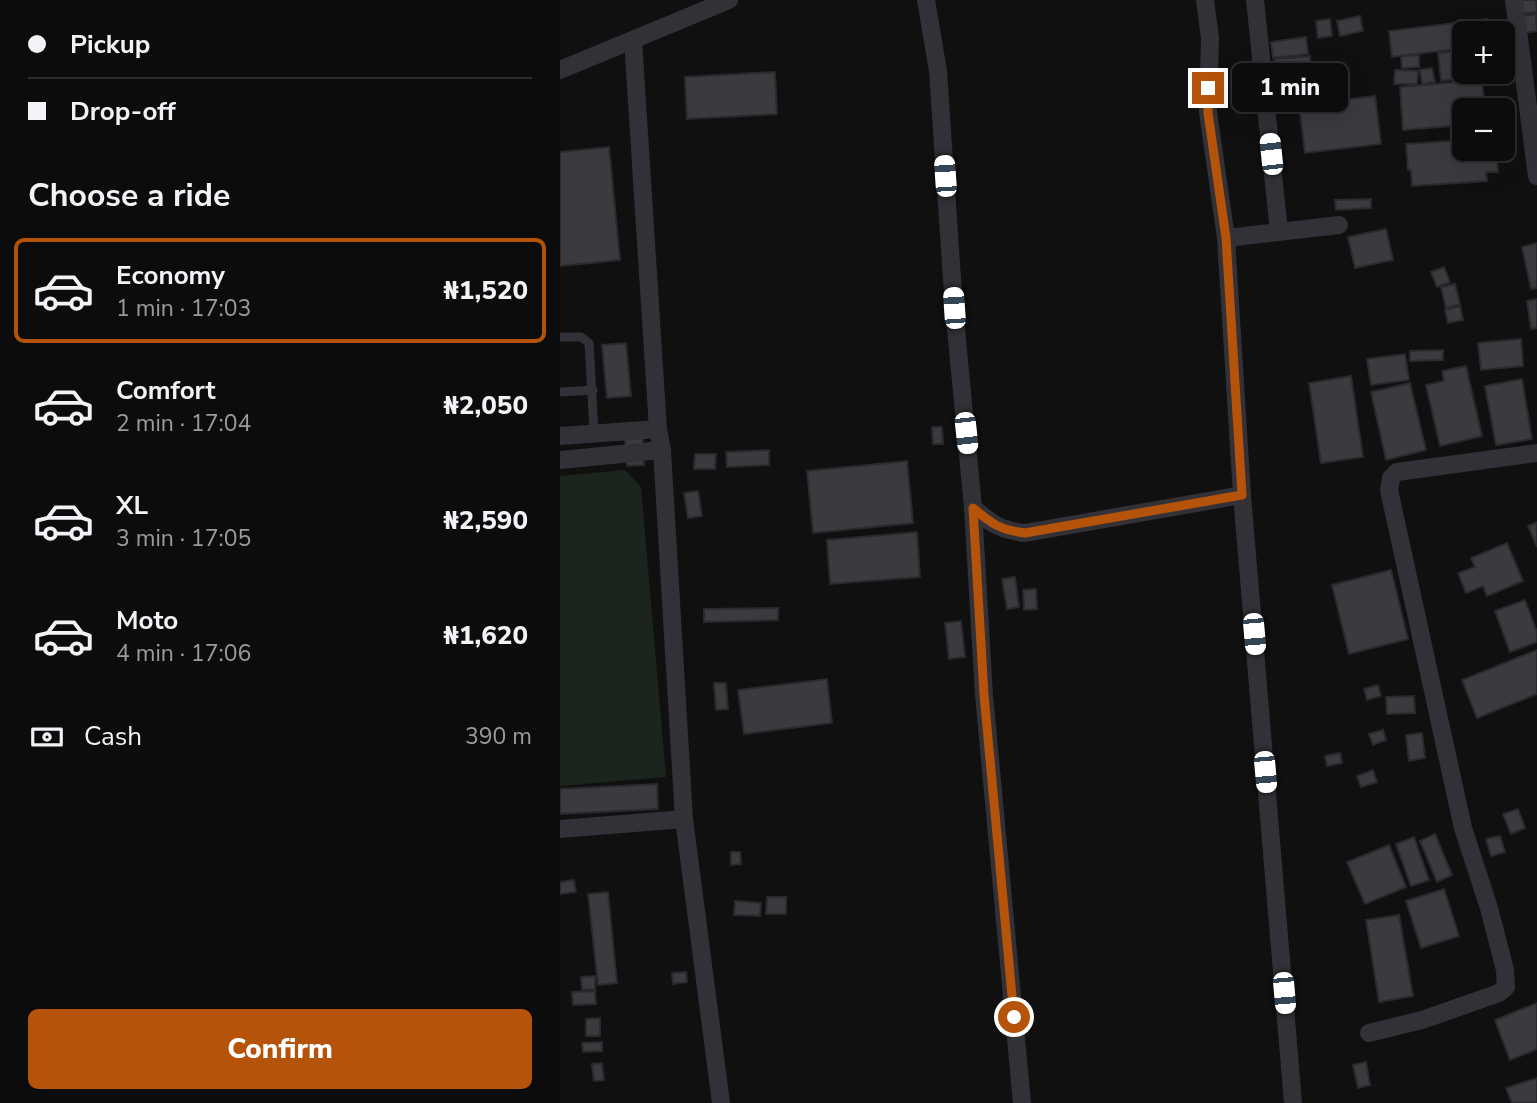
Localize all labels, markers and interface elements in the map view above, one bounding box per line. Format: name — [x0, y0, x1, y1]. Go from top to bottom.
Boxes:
map controls — [1452, 21, 1515, 161]
button: + — [1452, 21, 1515, 84]
text: Pickup — [70, 27, 150, 62]
callout: 1 min — [1232, 64, 1348, 112]
route end — [1192, 72, 1224, 104]
text: 1 min — [1260, 72, 1320, 103]
text: Drop-off — [70, 94, 176, 129]
button: − — [1452, 98, 1515, 161]
car — [1259, 132, 1284, 176]
car — [934, 154, 957, 198]
text: Choose a ride — [28, 174, 230, 217]
text: Economy — [116, 258, 225, 293]
icon: car — [32, 259, 95, 322]
text: ₦1,520 — [443, 273, 528, 308]
car — [943, 286, 966, 330]
text: 1 min · 17:03 — [116, 293, 251, 324]
text: Comfort — [116, 373, 216, 408]
icon: car — [32, 374, 95, 437]
text: ₦2,050 — [443, 388, 528, 423]
text: 2 min · 17:04 — [116, 408, 251, 439]
car — [954, 411, 979, 455]
text: XL — [116, 488, 148, 523]
icon: car — [32, 489, 95, 552]
text: ₦2,590 — [443, 503, 528, 538]
text: 3 min · 17:05 — [116, 523, 251, 554]
text: Moto — [116, 603, 178, 638]
icon: car — [32, 604, 95, 667]
car — [1242, 612, 1267, 656]
text: ₦1,620 — [443, 618, 528, 653]
text: 4 min · 17:06 — [116, 638, 251, 669]
icon: cash — [28, 718, 66, 756]
text: Cash — [84, 719, 142, 754]
text: 390 m — [465, 721, 532, 752]
car — [1253, 750, 1278, 794]
car — [1272, 971, 1297, 1015]
route start — [998, 1001, 1030, 1033]
button: Confirm — [28, 1009, 532, 1089]

